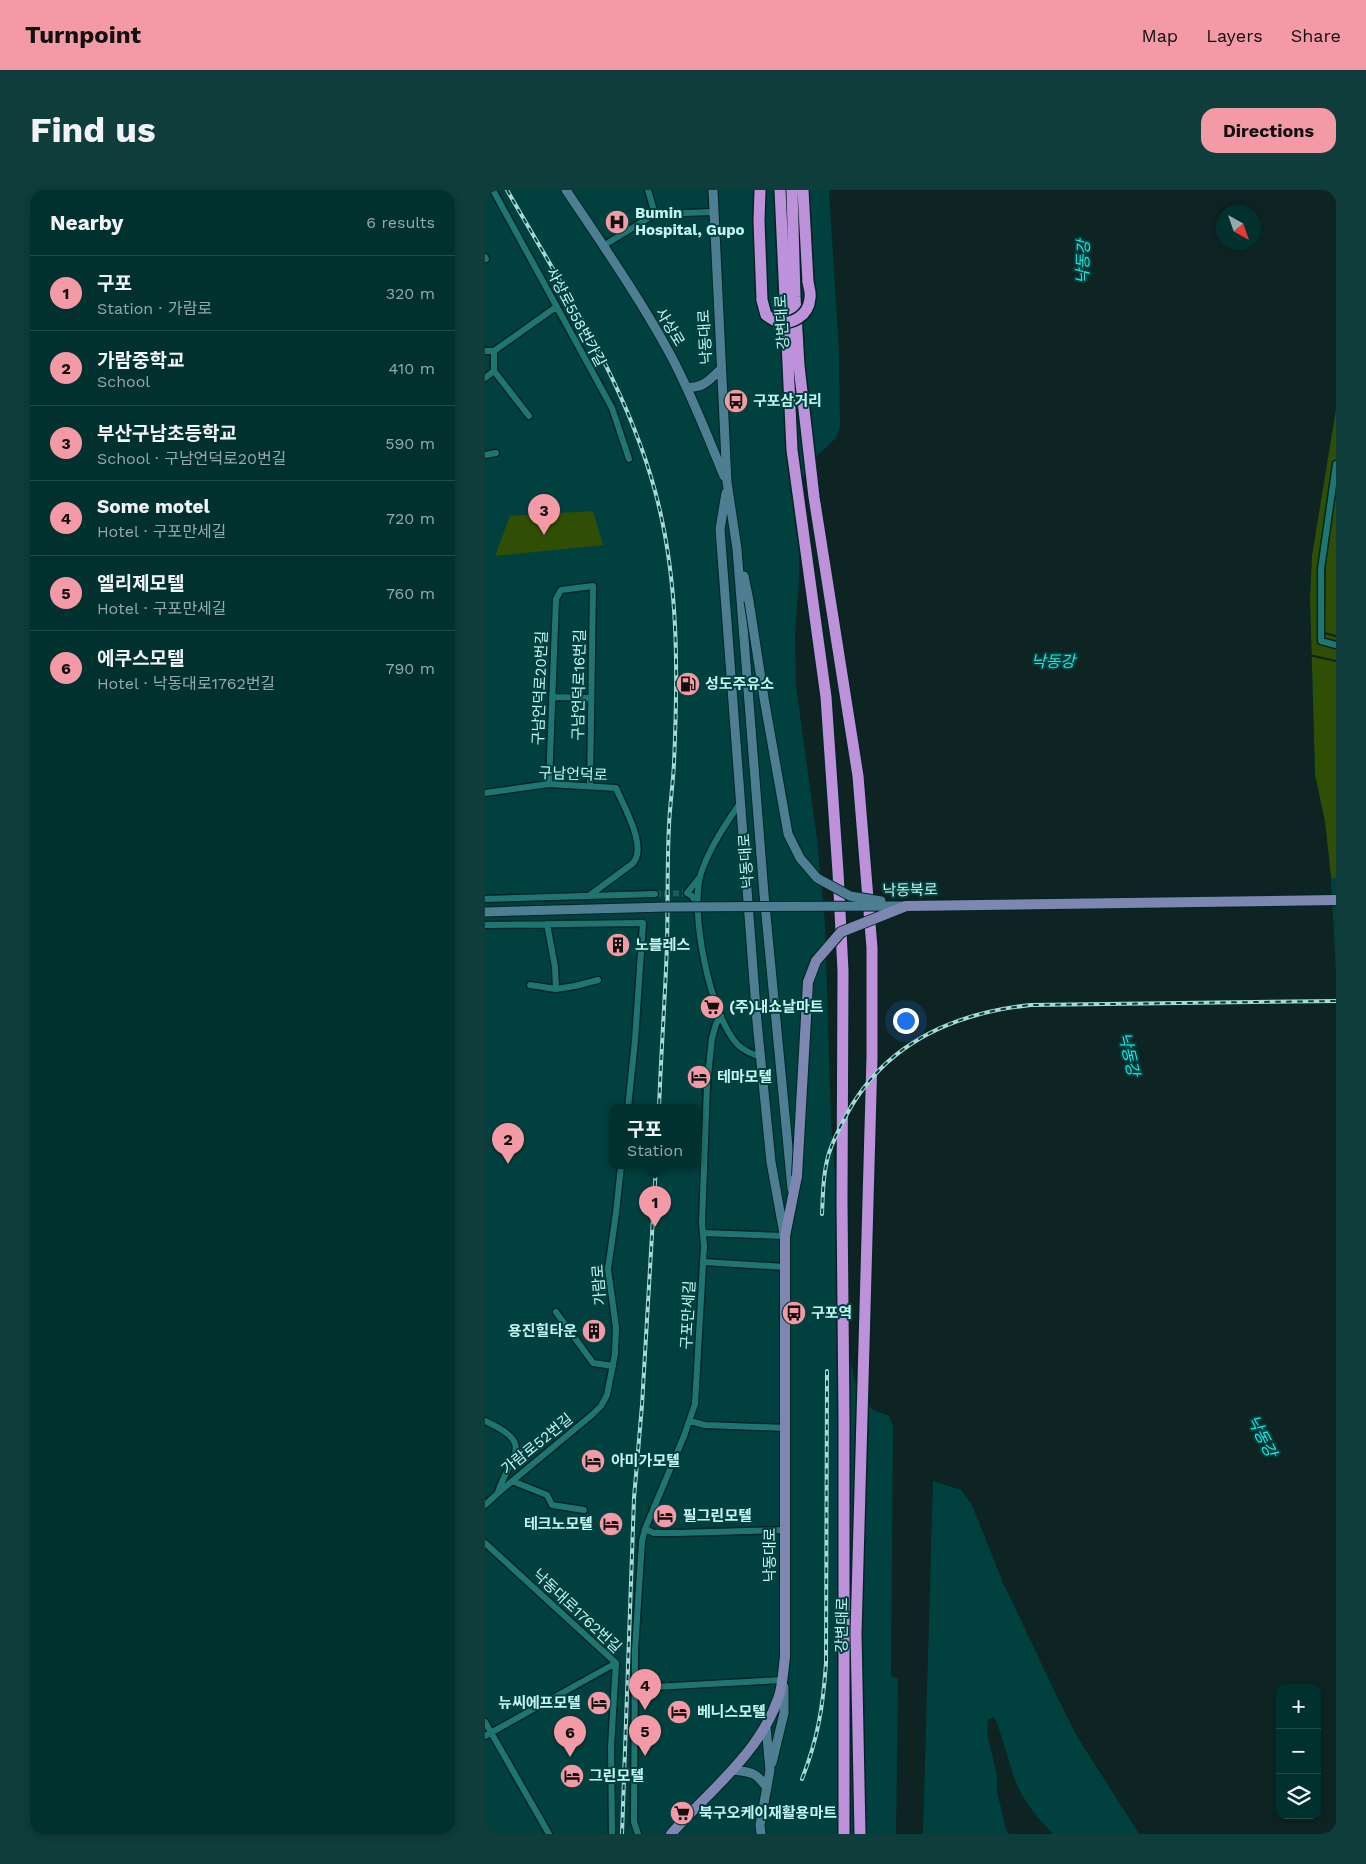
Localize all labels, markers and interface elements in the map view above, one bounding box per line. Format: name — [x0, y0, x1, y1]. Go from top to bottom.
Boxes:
text: Turnpoint — [25, 21, 141, 49]
text: Map — [1141, 25, 1178, 46]
text: Layers — [1206, 25, 1263, 46]
text: Share — [1291, 25, 1341, 46]
button: Directions — [1201, 108, 1336, 153]
text: Find us — [30, 109, 156, 151]
place label: Bumin Hospital, Gupo — [635, 204, 745, 239]
north arrow — [1216, 205, 1261, 250]
hospital icon: Bumin Hospital, Gupo — [604, 209, 630, 235]
text: Nearby — [50, 210, 123, 235]
text: 6 results — [366, 213, 435, 232]
water label: 낙동강 — [1073, 237, 1093, 284]
street label: 사상로558번가길 — [542, 264, 610, 370]
text: 구포 — [97, 272, 132, 295]
text: 1 — [63, 284, 69, 303]
text: 320 m — [386, 284, 435, 303]
street label: 강변대로 — [772, 294, 792, 350]
text: Station · 가람로 — [97, 299, 212, 318]
street label: 사상로 — [652, 305, 688, 349]
street label: 낙동대로 — [695, 309, 715, 365]
text: 가람중학교 — [97, 349, 184, 372]
text: 2 — [61, 359, 71, 378]
text: 410 m — [389, 359, 435, 378]
text: School — [97, 372, 150, 391]
bus stop icon: 구포삼거리 — [723, 388, 749, 414]
place label: 구포삼거리 — [753, 392, 822, 410]
text: 부산구남초등학교 — [97, 422, 237, 445]
text: 3 — [61, 434, 71, 453]
text: 590 m — [385, 434, 435, 453]
text: School · 구남언덕로20번길 — [97, 449, 287, 468]
pin: 3 — [528, 494, 560, 535]
text: Some motel — [97, 495, 210, 518]
text: 4 — [61, 509, 71, 528]
text: 720 m — [386, 509, 435, 528]
text: Hotel · 구포만세길 — [97, 522, 226, 541]
text: 엘리제모텔 — [97, 572, 184, 595]
text: 5 — [61, 584, 71, 603]
text: 760 m — [386, 584, 435, 603]
text: Hotel · 구포만세길 — [97, 599, 226, 618]
street label: 구남언덕로16번길 — [569, 629, 589, 741]
street label: 구남언덕로20번길 — [529, 630, 551, 746]
text: 에쿠스모텔 — [97, 647, 184, 670]
water label: 낙동강 — [1031, 652, 1077, 671]
text: 6 — [61, 659, 71, 678]
text: 790 m — [385, 659, 435, 678]
fuel station icon: 성도주유소 — [675, 671, 701, 697]
text: Hotel · 낙동대로1762번길 — [97, 674, 275, 693]
place label: 성도주유소 — [705, 675, 774, 693]
street label: 구남언덕로 — [538, 764, 608, 784]
street label: 낙동대로 — [735, 833, 757, 889]
street label: 낙동북로 — [882, 881, 938, 899]
building icon: 노블레스 — [605, 932, 631, 958]
place label: 노블레스 — [635, 936, 690, 954]
supermarket icon: (주)내쇼날마트 — [699, 994, 725, 1020]
place label: (주)내쇼날마트 — [729, 998, 824, 1016]
your location — [893, 1008, 919, 1034]
water label: 낙동강 — [1115, 1030, 1144, 1080]
hotel icon: 테마모텔 — [686, 1064, 712, 1090]
place label: 테마모텔 — [717, 1068, 772, 1086]
popup — [609, 1104, 701, 1169]
text: 구포 — [627, 1118, 662, 1141]
pin: 2 — [492, 1123, 524, 1164]
text: Station — [627, 1141, 683, 1160]
pin: 1 — [639, 1186, 671, 1227]
street label: 가람로 — [589, 1264, 609, 1306]
street label: 구포만세길 — [677, 1280, 699, 1350]
bus stop icon: 구포역 — [781, 1300, 807, 1326]
place label: 구포역 — [811, 1304, 852, 1322]
building icon: 용진힐타운 — [581, 1318, 607, 1344]
place label: 용진힐타운 — [508, 1322, 577, 1340]
street label: 가람로52번길 — [498, 1410, 576, 1478]
water label: 낙동강 — [1244, 1412, 1282, 1462]
hotel icon: 아미가모텔 — [580, 1448, 606, 1474]
place label: 아미가모텔 — [611, 1452, 680, 1470]
hotel icon: 필그린모텔 — [652, 1503, 678, 1529]
place label: 필그린모텔 — [683, 1507, 752, 1525]
hotel icon: 테크노모텔 — [598, 1511, 624, 1537]
place label: 테크노모텔 — [524, 1515, 593, 1533]
street label: 낙동대로 — [761, 1527, 779, 1583]
street label: 낙동대로1762번길 — [529, 1565, 625, 1657]
street label: 강변대로 — [833, 1597, 851, 1653]
pin: 4 — [629, 1669, 661, 1710]
map controls — [1276, 1684, 1321, 1819]
button: + — [1276, 1684, 1321, 1729]
hotel icon: 뉴씨에프모텔 — [586, 1690, 612, 1716]
place label: 뉴씨에프모텔 — [498, 1694, 581, 1712]
hotel icon: 베니스모텔 — [666, 1699, 692, 1725]
place label: 베니스모텔 — [697, 1703, 766, 1721]
pin: 5 — [629, 1715, 661, 1756]
pin: 6 — [554, 1716, 586, 1757]
button: − — [1276, 1729, 1321, 1774]
hotel icon: 그린모텔 — [559, 1763, 585, 1789]
place label: 그린모텔 — [589, 1767, 644, 1785]
button: layers — [1276, 1774, 1321, 1819]
supermarket icon: 북구오케이재활용마트 — [669, 1800, 695, 1826]
place label: 북구오케이재활용마트 — [699, 1804, 837, 1822]

